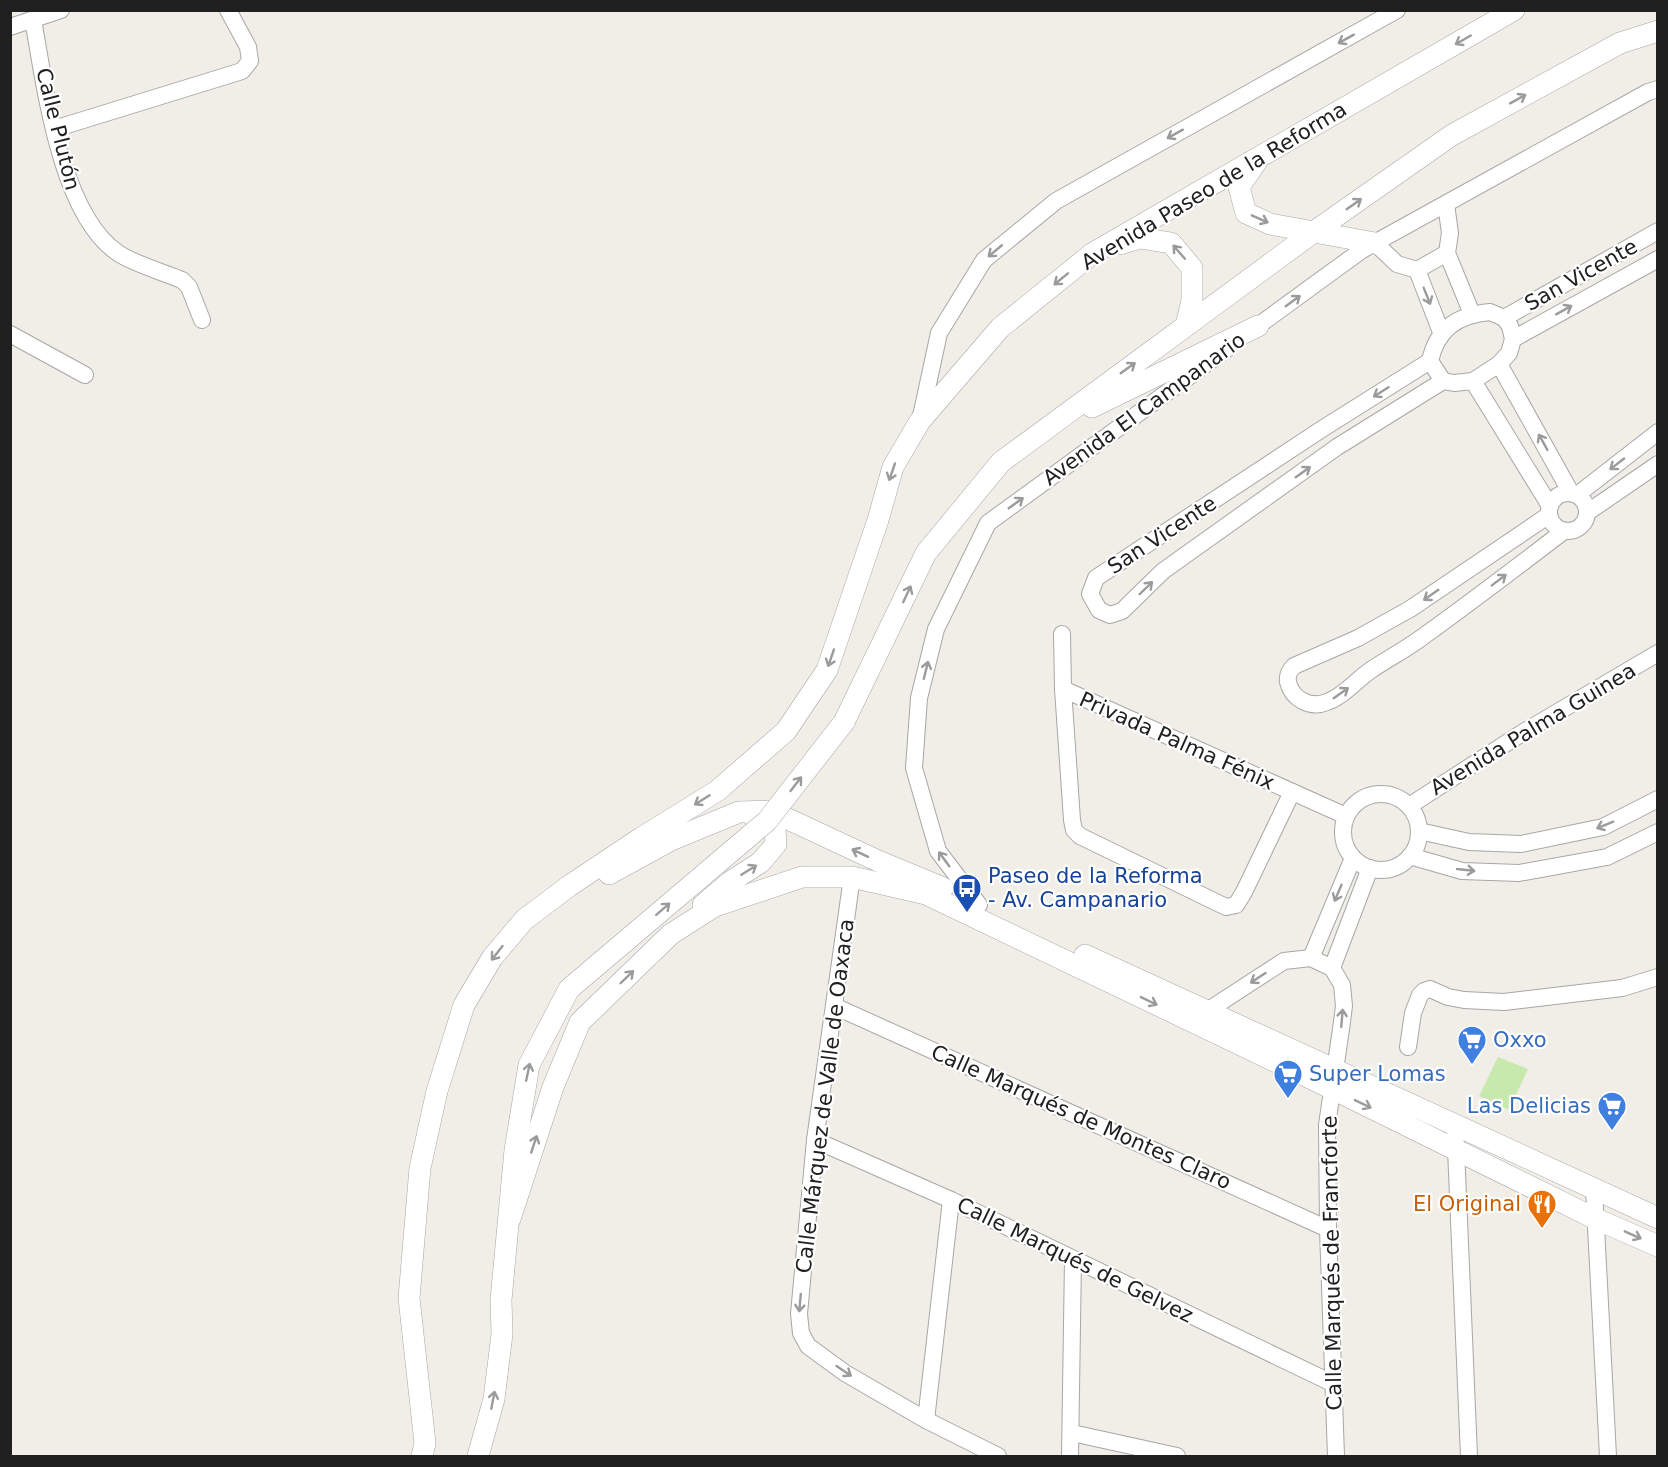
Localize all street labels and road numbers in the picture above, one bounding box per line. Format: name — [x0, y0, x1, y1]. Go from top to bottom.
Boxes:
street label: Calle Plutón — [31, 65, 85, 193]
street label: Avenida Paseo de la Reforma — [1077, 97, 1351, 275]
street label: San Vicente — [1521, 234, 1641, 316]
street label: Avenida El Campanario — [1038, 328, 1250, 490]
street label: San Vicente — [1103, 491, 1221, 579]
street label: Avenida Palma Guinea — [1426, 658, 1640, 800]
street label: Privada Palma Fénix — [1076, 687, 1278, 795]
street label: Calle Márquez de Valle de Oaxaca — [791, 917, 859, 1275]
street label: Calle Marqués de Montes Claro — [927, 1040, 1235, 1194]
street label: Calle Marqués de Francforte — [1317, 1115, 1347, 1411]
street label: Calle Marqués de Gelvez — [953, 1192, 1197, 1328]

